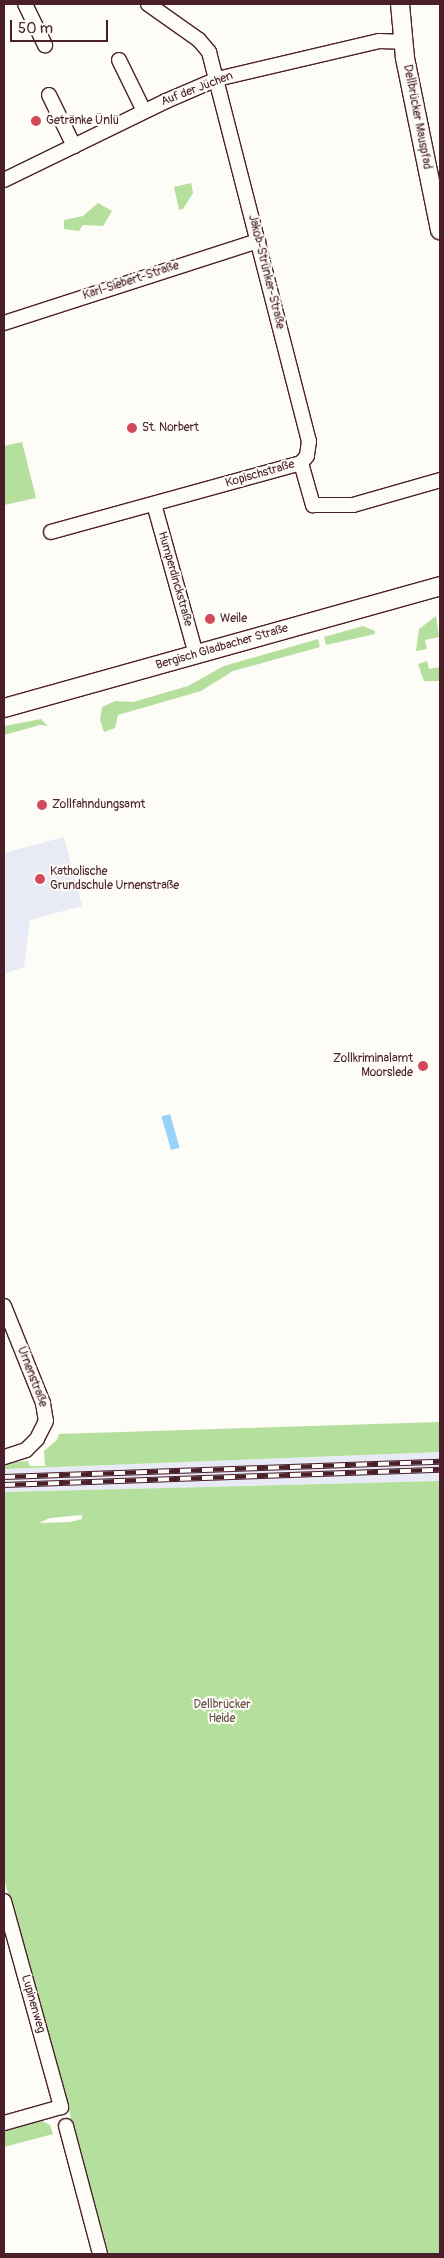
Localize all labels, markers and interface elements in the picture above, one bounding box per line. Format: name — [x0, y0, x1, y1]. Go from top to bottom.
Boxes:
scale bar — [12, 10, 110, 42]
text: 50 m — [18, 19, 53, 38]
street label: Dellbrücker Mauspfad — [400, 63, 434, 171]
street label: Auf der Jüchen — [159, 69, 235, 109]
place label: Getränke Ünlü — [46, 114, 119, 128]
marker: Getränke Ünlü — [30, 115, 42, 127]
street label: Jakob-Strünker-Straße — [245, 213, 287, 331]
street label: Karl-Siebert-Straße — [81, 259, 181, 303]
place label: St. Norbert — [142, 421, 199, 435]
marker: St. Norbert — [126, 422, 138, 434]
street label: Kopischstraße — [224, 457, 296, 491]
street label: Humperdinckstraße — [155, 530, 195, 628]
place label: Weile — [220, 612, 247, 626]
marker: Weile — [204, 613, 216, 625]
street label: Bergisch Gladbacher Straße — [154, 621, 290, 673]
place label: Zollfahndungsamt — [52, 798, 145, 812]
marker: Zollfahndungsamt — [36, 799, 48, 811]
place label: Katholische Grundschule Urnenstraße — [50, 865, 179, 893]
marker: Katholische Grundschule Urnenstraße — [34, 873, 46, 885]
place label: Zollkriminalamt Moorslede — [333, 1052, 413, 1080]
marker: Zollkriminalamt Moorslede — [417, 1060, 429, 1072]
street label: Urnenstraße — [14, 1345, 50, 1409]
park label: Dellbrücker Heide — [194, 1698, 250, 1726]
street label: Lupinenweg — [18, 1973, 48, 2035]

